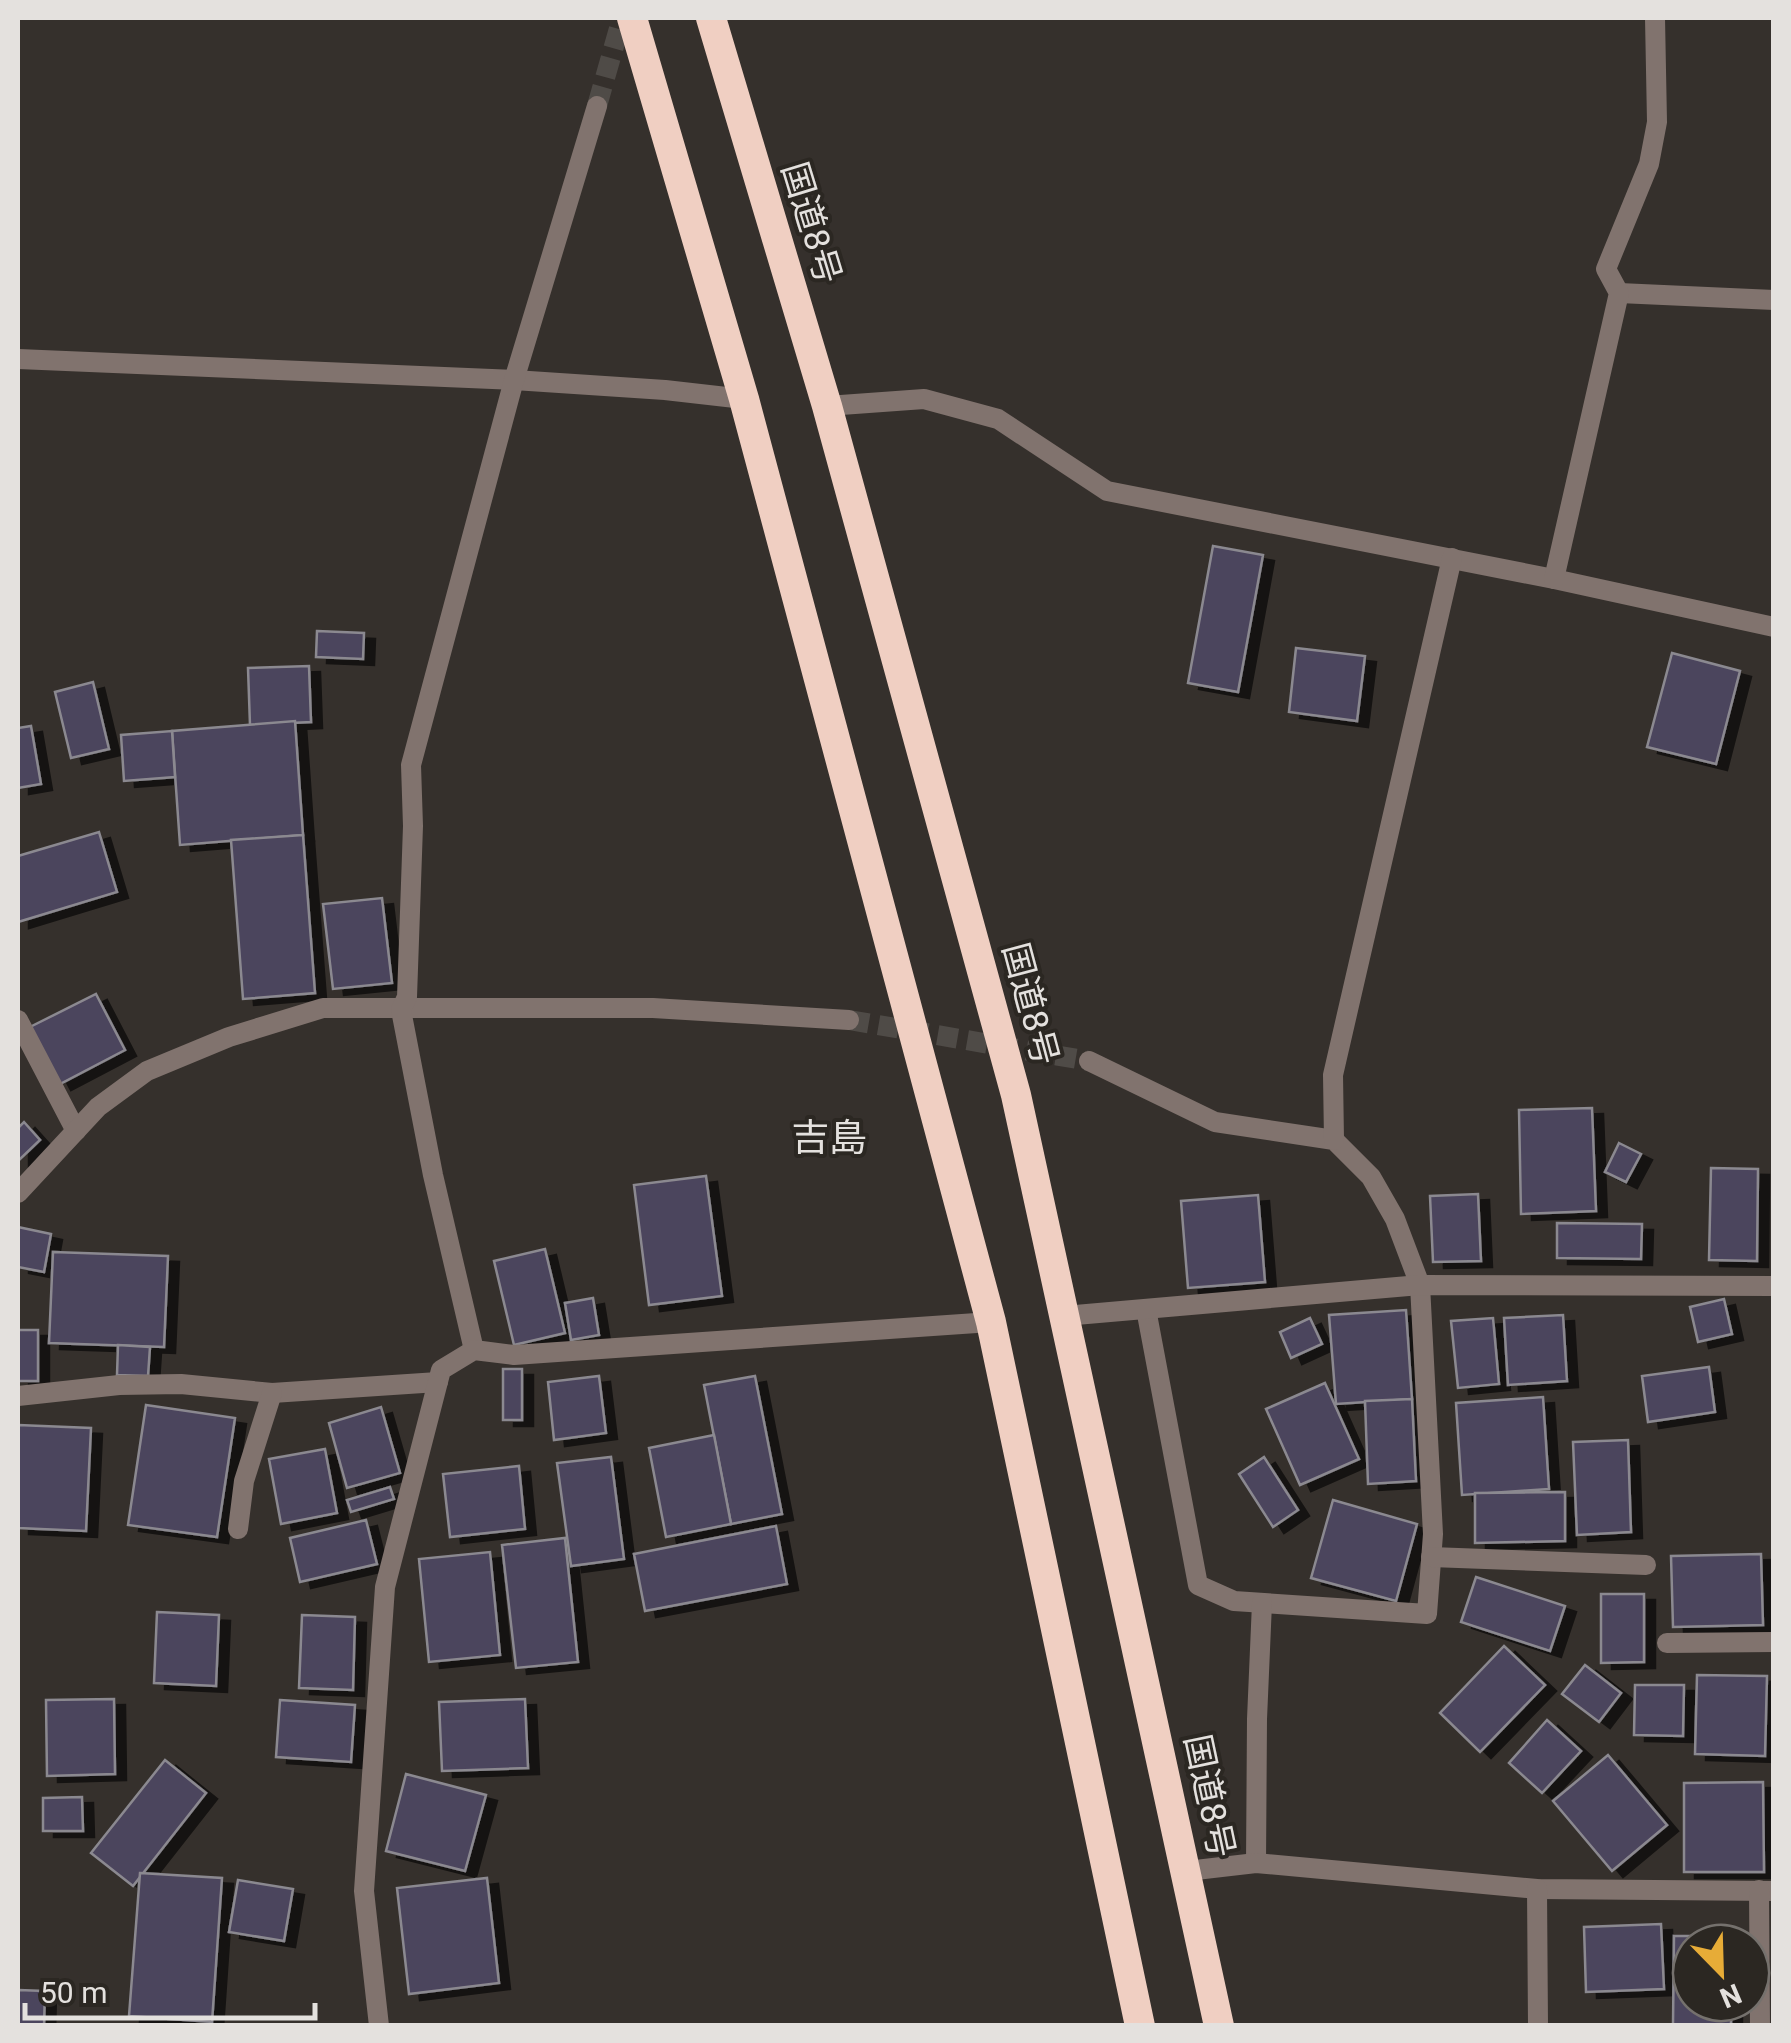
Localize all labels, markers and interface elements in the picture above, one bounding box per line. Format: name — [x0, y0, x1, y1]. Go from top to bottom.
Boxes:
street label: 国道8号 — [773, 157, 849, 289]
street label: 国道8号 — [994, 938, 1066, 1070]
district label: 吉島 — [791, 1116, 867, 1160]
street label: 国道8号 — [1176, 1731, 1242, 1861]
north arrow — [1671, 1923, 1771, 2023]
scale bar — [25, 1958, 315, 2020]
text: 50 m — [40, 1975, 107, 2010]
text: N — [1715, 1977, 1746, 2015]

